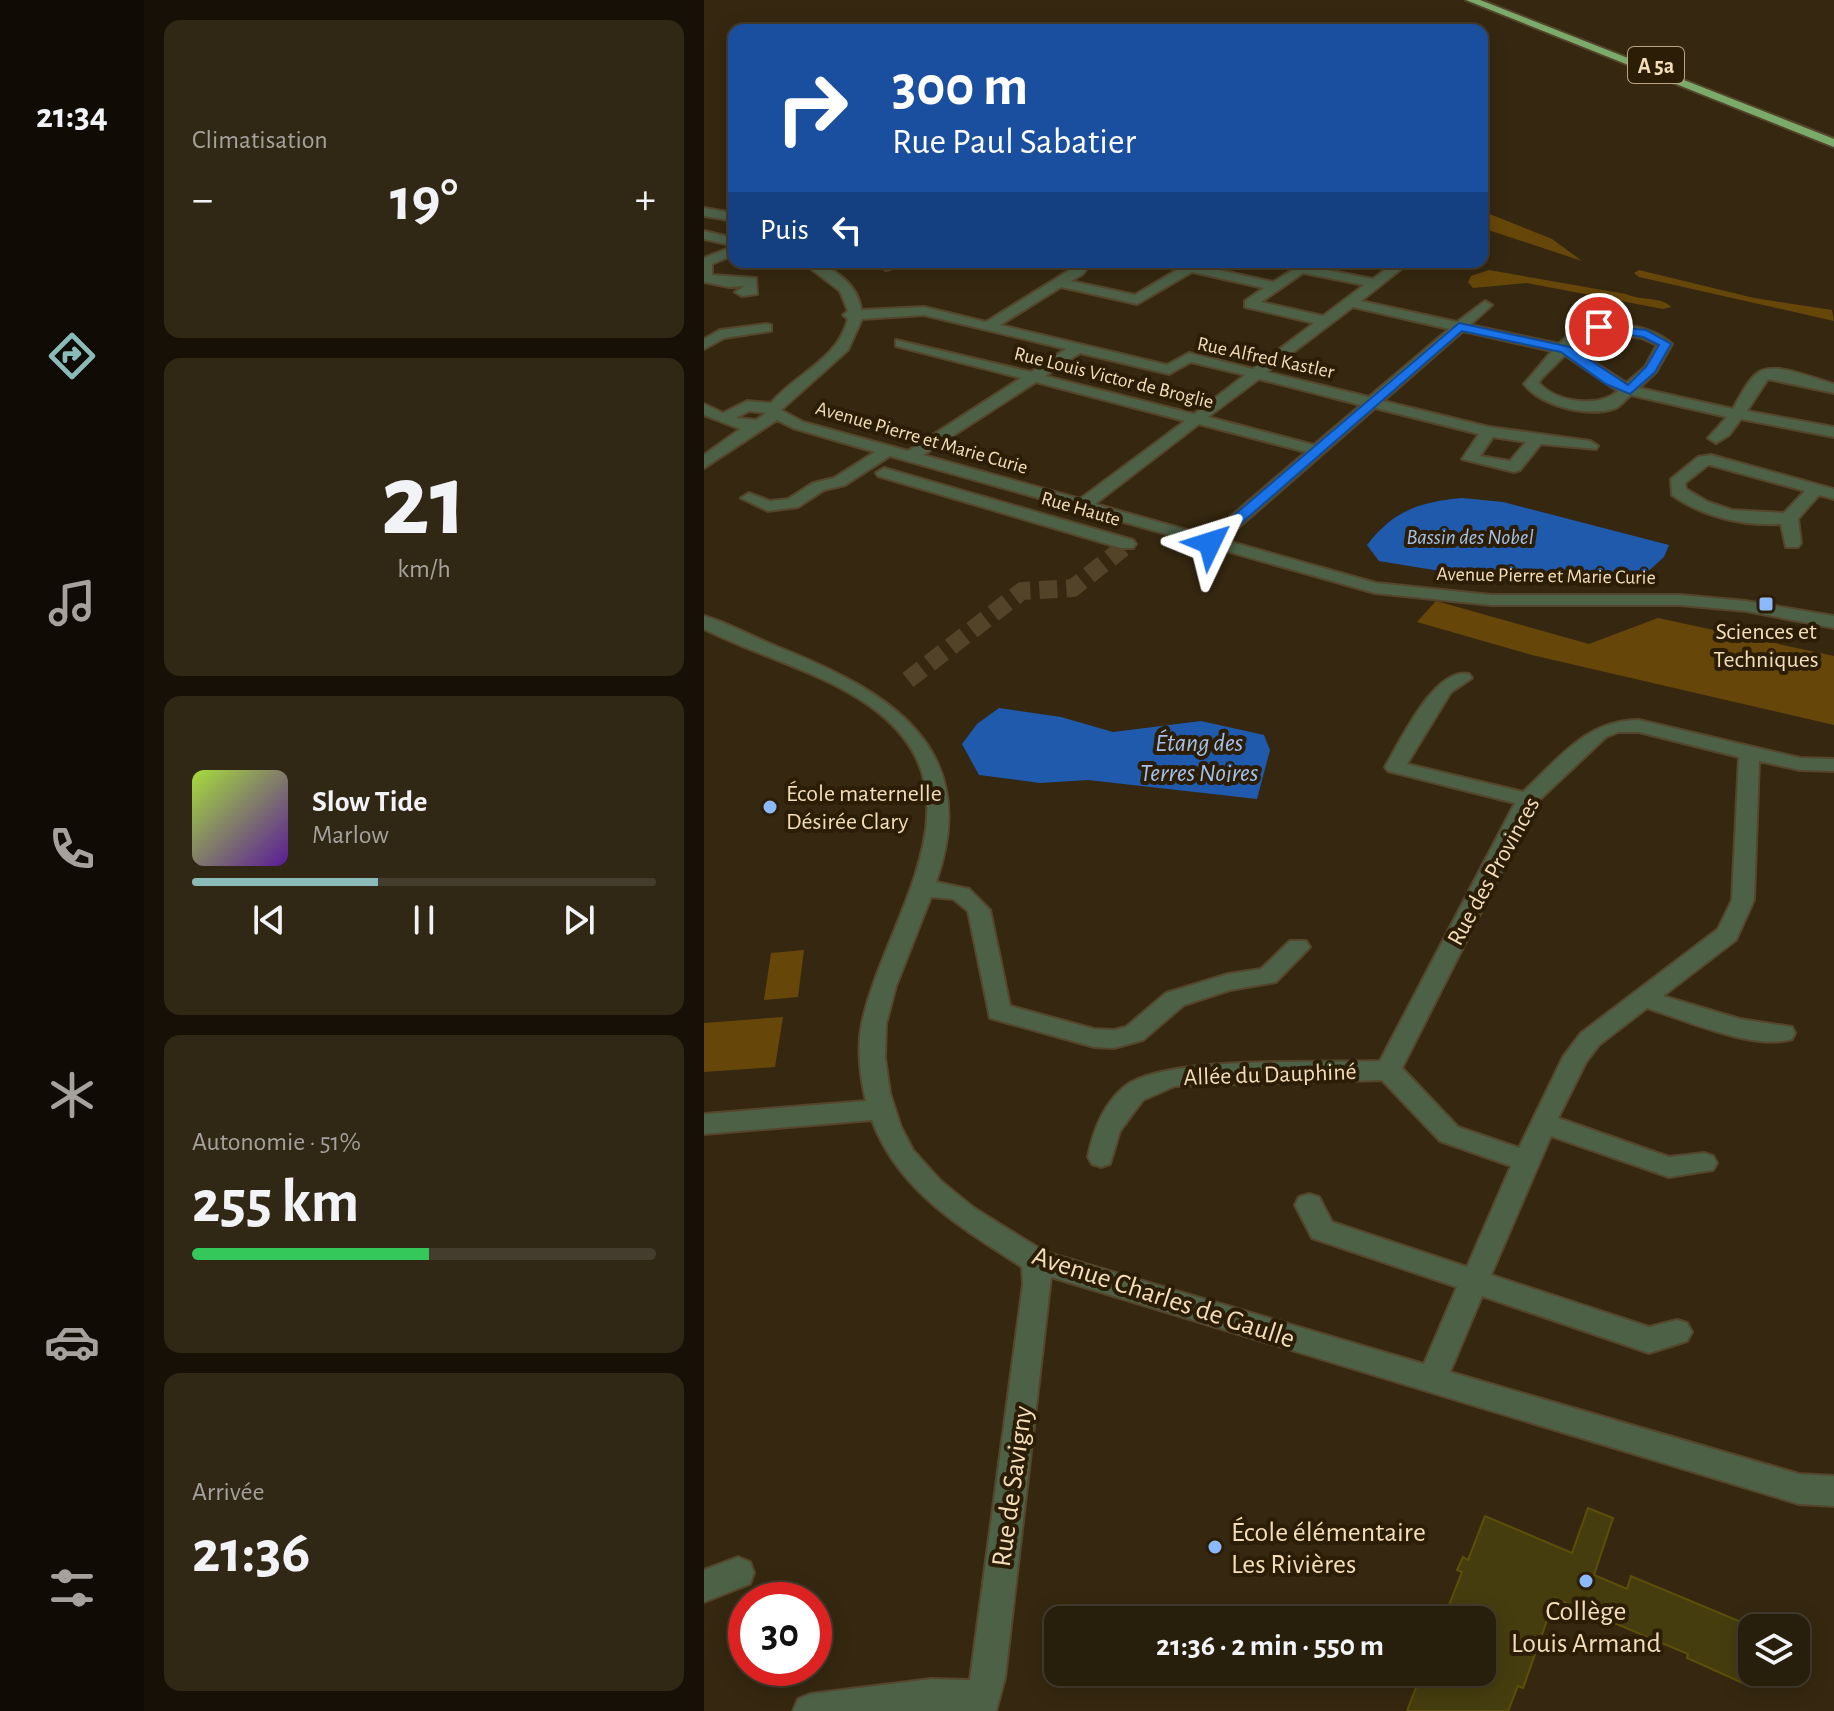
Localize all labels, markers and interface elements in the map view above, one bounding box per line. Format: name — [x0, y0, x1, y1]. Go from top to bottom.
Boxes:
road number: A 5a — [1628, 47, 1684, 83]
icon: right — [760, 56, 864, 160]
text: 300 m — [892, 59, 1028, 115]
text: 21:34 — [36, 98, 108, 134]
text: Rue Paul Sabatier — [892, 124, 1136, 160]
text: Climatisation — [192, 127, 328, 153]
text: 19° — [390, 171, 458, 231]
text: − — [192, 178, 213, 222]
text: + — [635, 178, 656, 222]
icon: left — [825, 208, 869, 252]
text: Puis — [760, 215, 809, 245]
pin — [1565, 293, 1633, 361]
icon: arrive — [1577, 305, 1621, 349]
icon: directions — [44, 328, 100, 384]
street label: Rue Alfred Kastler — [1195, 334, 1337, 382]
street label: Rue Louis Victor de Broglie — [1012, 344, 1216, 412]
street label: Avenue Pierre et Marie Curie — [813, 398, 1030, 478]
text: 21 — [381, 450, 467, 554]
street label: Rue Haute — [1039, 488, 1123, 530]
position arrow — [1168, 501, 1252, 585]
water label: Bassin des Nobel — [1406, 526, 1534, 548]
text: km/h — [397, 556, 451, 582]
street label: Avenue Pierre et Marie Curie — [1436, 564, 1656, 588]
icon: music — [44, 575, 100, 631]
marker: Sciences et Techniques — [1757, 595, 1775, 613]
place label: Sciences et Techniques — [1713, 620, 1819, 672]
water label: Étang des Terres Noires — [1140, 729, 1258, 786]
place label: École maternelle Désirée Clary — [786, 780, 942, 834]
text: Slow Tide — [312, 787, 427, 817]
street label: Rue des Provinces — [1443, 793, 1544, 950]
marker: École maternelle Désirée Clary — [761, 798, 779, 816]
icon: phone — [44, 821, 100, 877]
text: Marlow — [312, 822, 389, 848]
icon: previous — [247, 898, 291, 942]
icon: pause — [402, 898, 446, 942]
icon: next — [557, 898, 601, 942]
street label: Allée du Dauphiné — [1183, 1060, 1357, 1090]
icon: climate — [44, 1067, 100, 1123]
text: Autonomie · 51% — [192, 1129, 361, 1155]
text: 255 km — [192, 1173, 359, 1233]
street label: Avenue Charles de Gaulle — [1029, 1242, 1298, 1354]
icon: car — [44, 1314, 100, 1370]
street label: Rue de Savigny — [988, 1404, 1038, 1569]
text: Arrivée — [192, 1479, 264, 1505]
place label: École élémentaire Les Rivières — [1231, 1516, 1426, 1579]
text: 21:36 — [192, 1523, 310, 1583]
marker: École élémentaire Les Rivières — [1206, 1538, 1224, 1556]
icon: filters — [44, 1560, 100, 1616]
marker: Collège Louis Armand — [1577, 1572, 1595, 1590]
speed limit sign: 30 — [728, 1582, 832, 1686]
place label: Collège Louis Armand — [1511, 1598, 1661, 1658]
map controls — [1738, 1614, 1810, 1686]
button: layers — [1738, 1614, 1810, 1686]
text: 21:36 · 2 min · 550 m — [1156, 1631, 1384, 1661]

